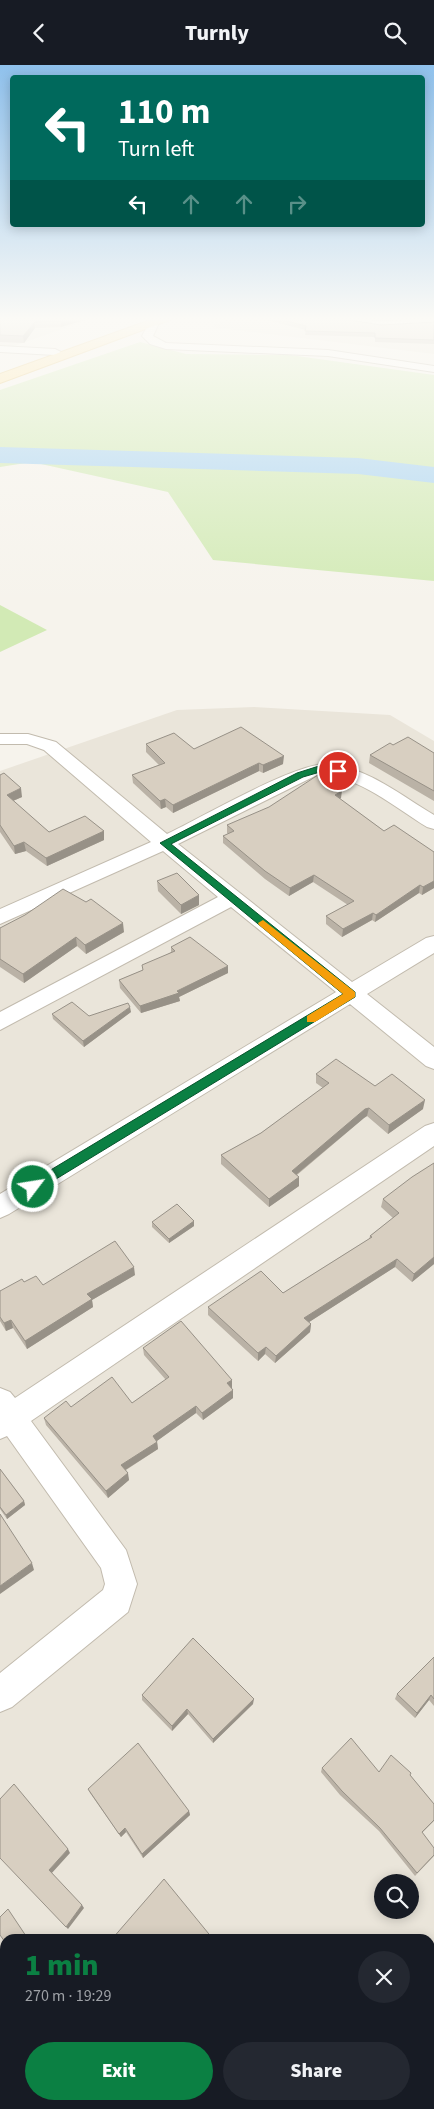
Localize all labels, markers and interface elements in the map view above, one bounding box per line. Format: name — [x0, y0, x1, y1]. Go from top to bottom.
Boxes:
text: Turnly — [185, 17, 249, 49]
icon: back — [25, 19, 53, 47]
icon: search — [381, 19, 409, 47]
text: 110 m — [118, 87, 210, 137]
icon: left — [35, 95, 100, 160]
text: Turn left — [118, 133, 194, 165]
icon: left — [124, 190, 152, 218]
icon: ahead — [177, 190, 205, 218]
icon: ahead — [230, 190, 258, 218]
icon: right — [283, 190, 311, 218]
pin — [317, 750, 359, 792]
icon: arrive — [324, 757, 352, 785]
position arrow — [6, 1160, 58, 1212]
map controls — [374, 1874, 419, 1919]
button: search — [374, 1874, 419, 1919]
text: 1 min — [25, 1944, 99, 1987]
button: close — [358, 1951, 410, 2003]
text: 270 m · 19:29 — [25, 1985, 112, 2007]
button: Exit — [25, 2042, 213, 2100]
button: Share — [223, 2042, 410, 2100]

